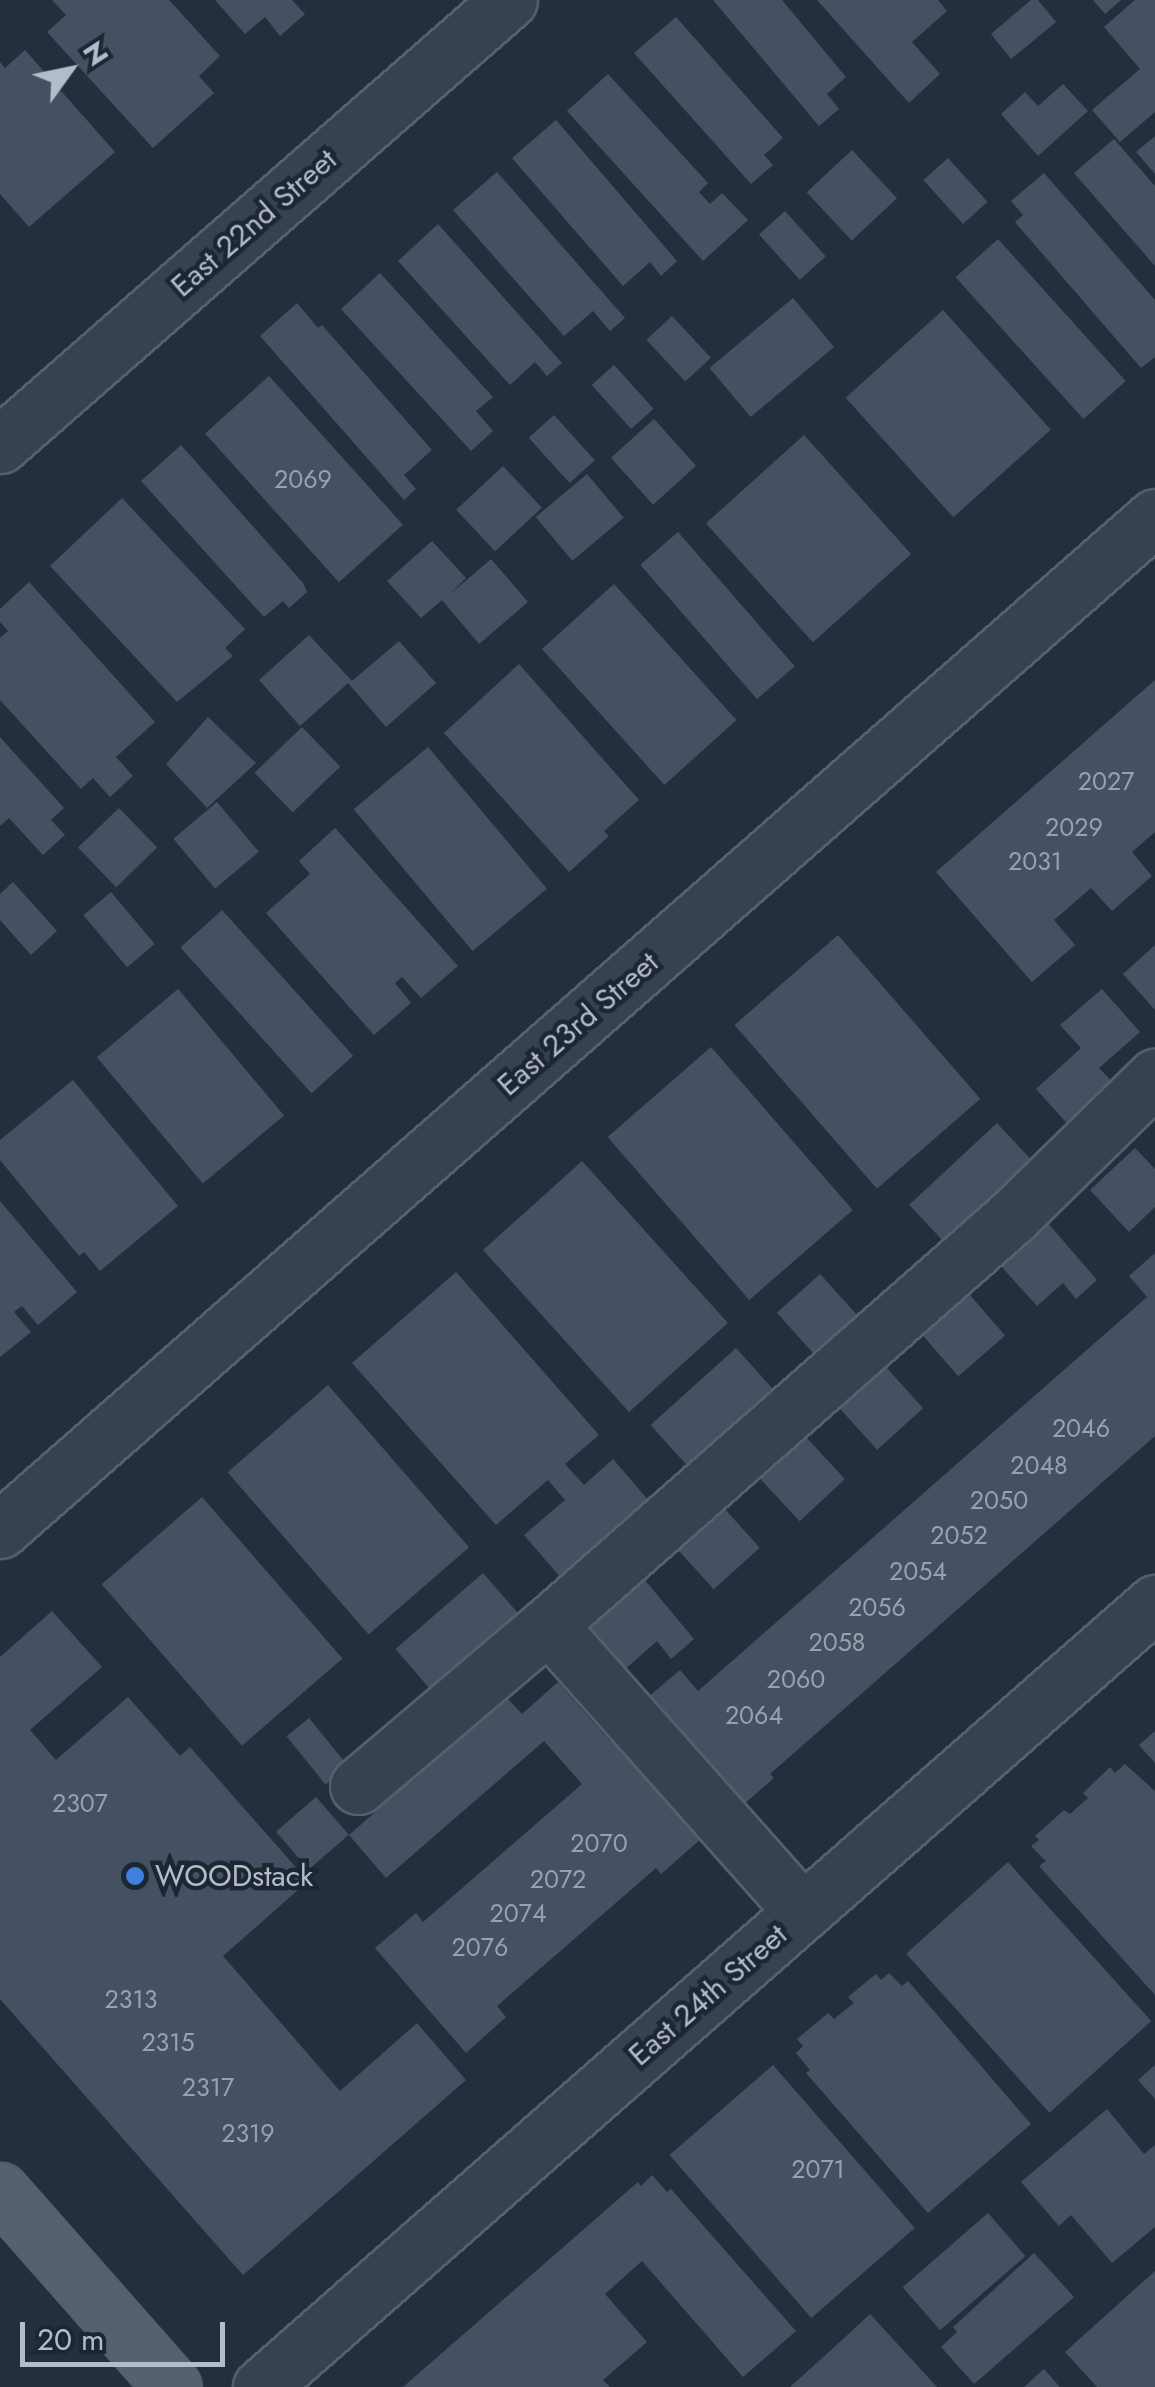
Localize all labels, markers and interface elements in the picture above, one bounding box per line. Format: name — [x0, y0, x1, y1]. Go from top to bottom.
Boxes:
north arrow — [20, 20, 120, 120]
text: N — [72, 33, 119, 74]
street label: East 22nd Street — [164, 142, 344, 304]
house number: 2069 — [274, 464, 332, 494]
house number: 2027 — [1078, 766, 1134, 796]
house number: 2029 — [1045, 812, 1103, 842]
house number: 2031 — [1008, 846, 1062, 876]
street label: East 23rd Street — [490, 945, 666, 1103]
house number: 2046 — [1052, 1413, 1110, 1443]
house number: 2048 — [1010, 1450, 1068, 1480]
house number: 2050 — [970, 1485, 1028, 1515]
house number: 2052 — [930, 1520, 988, 1550]
house number: 2054 — [889, 1556, 947, 1586]
house number: 2056 — [848, 1592, 906, 1622]
house number: 2058 — [809, 1627, 865, 1657]
house number: 2060 — [767, 1664, 825, 1694]
house number: 2064 — [725, 1700, 783, 1730]
house number: 2307 — [52, 1788, 108, 1818]
house number: 2070 — [570, 1828, 628, 1858]
place label: WOODstack — [155, 1858, 313, 1894]
house number: 2072 — [530, 1864, 586, 1894]
marker: WOODstack — [124, 1865, 146, 1887]
house number: 2074 — [490, 1898, 546, 1928]
street label: East 24th Street — [622, 1917, 794, 2073]
house number: 2076 — [452, 1932, 508, 1962]
house number: 2313 — [105, 1984, 157, 2014]
house number: 2315 — [141, 2027, 195, 2057]
house number: 2317 — [182, 2072, 234, 2102]
house number: 2319 — [221, 2118, 275, 2148]
house number: 2071 — [791, 2154, 845, 2184]
scale bar — [25, 2302, 230, 2364]
text: 20 m — [37, 2318, 104, 2361]

